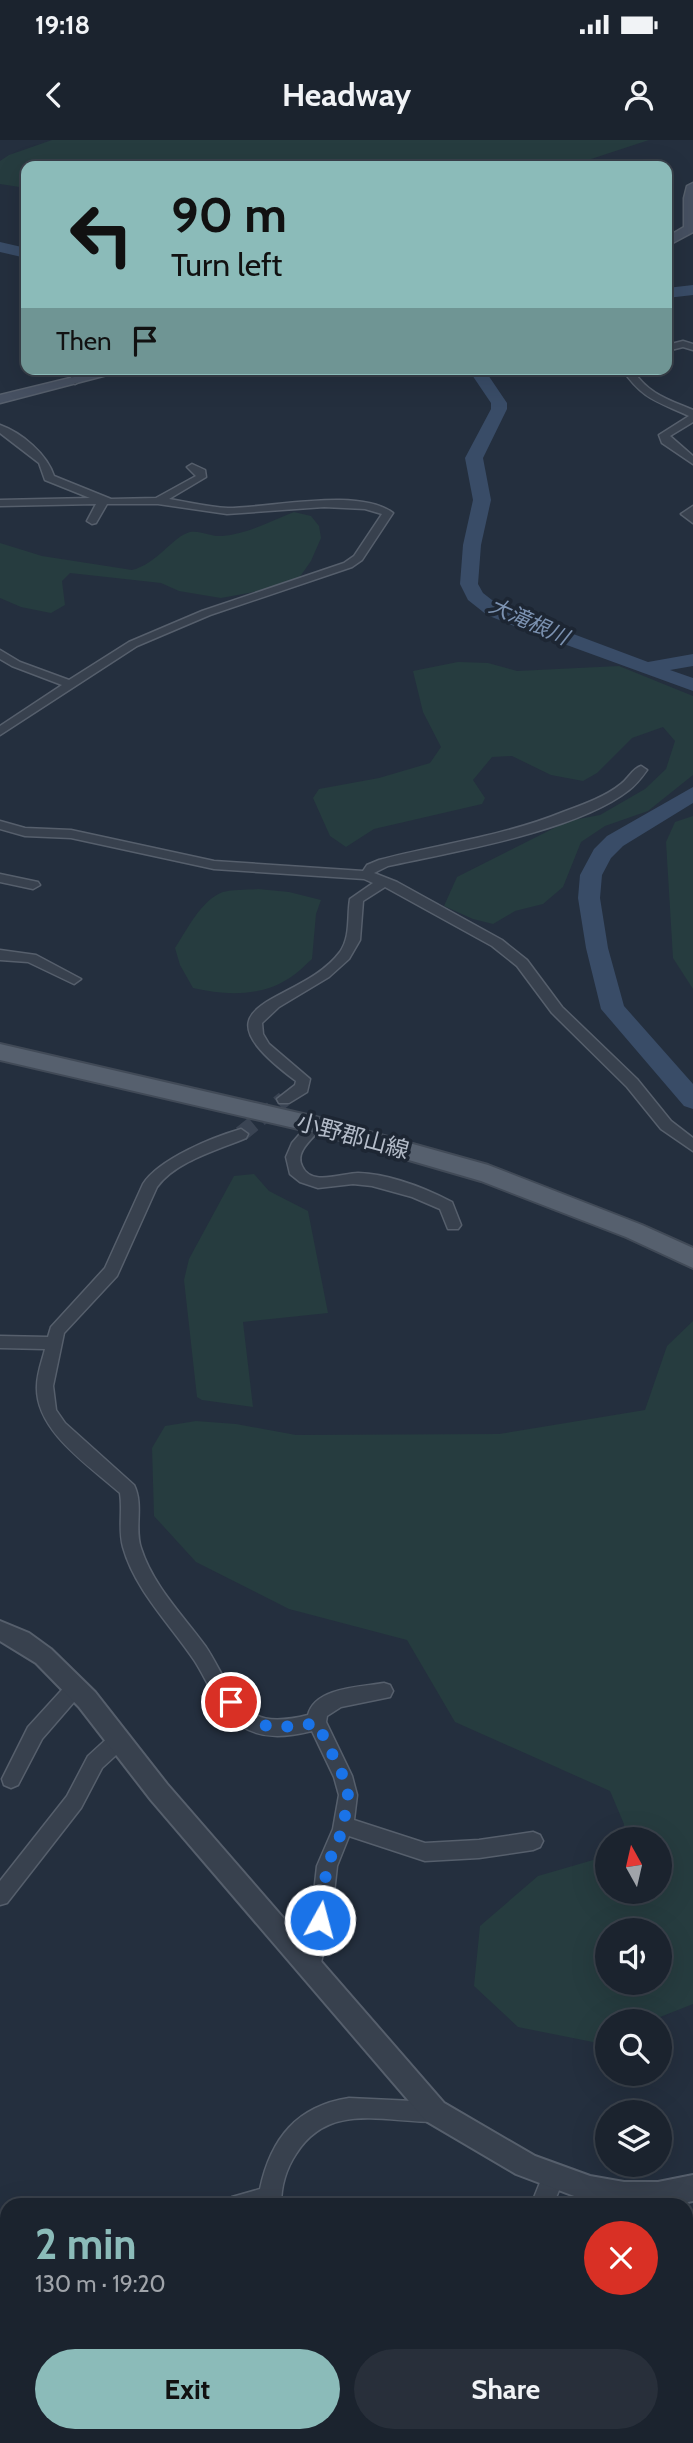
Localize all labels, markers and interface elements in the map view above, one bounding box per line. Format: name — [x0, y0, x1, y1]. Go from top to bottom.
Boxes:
text: 19:18 — [35, 9, 90, 41]
text: Headway — [282, 75, 411, 114]
icon: back — [35, 76, 73, 114]
icon: person — [620, 76, 658, 114]
text: 90 m — [171, 185, 287, 244]
icon: left — [56, 189, 147, 280]
text: Turn left — [171, 245, 282, 284]
icon: arrive — [126, 322, 164, 360]
text: Then — [56, 325, 112, 357]
water label: 大滝根川 — [486, 592, 574, 650]
street label: 小野郡山線 — [294, 1108, 412, 1164]
pin — [201, 1672, 261, 1732]
icon: arrive — [212, 1683, 250, 1721]
north arrow — [595, 1827, 672, 1904]
map controls — [595, 1827, 672, 2177]
position arrow — [283, 1883, 357, 1957]
button: sound — [595, 1918, 672, 1995]
button: search — [595, 2009, 672, 2086]
button: layers — [595, 2100, 672, 2177]
text: 2 min — [35, 2218, 136, 2270]
button: close — [584, 2221, 658, 2295]
text: 130 m · 19:20 — [35, 2270, 166, 2298]
button: Exit — [35, 2349, 340, 2429]
button: Share — [354, 2349, 658, 2429]

